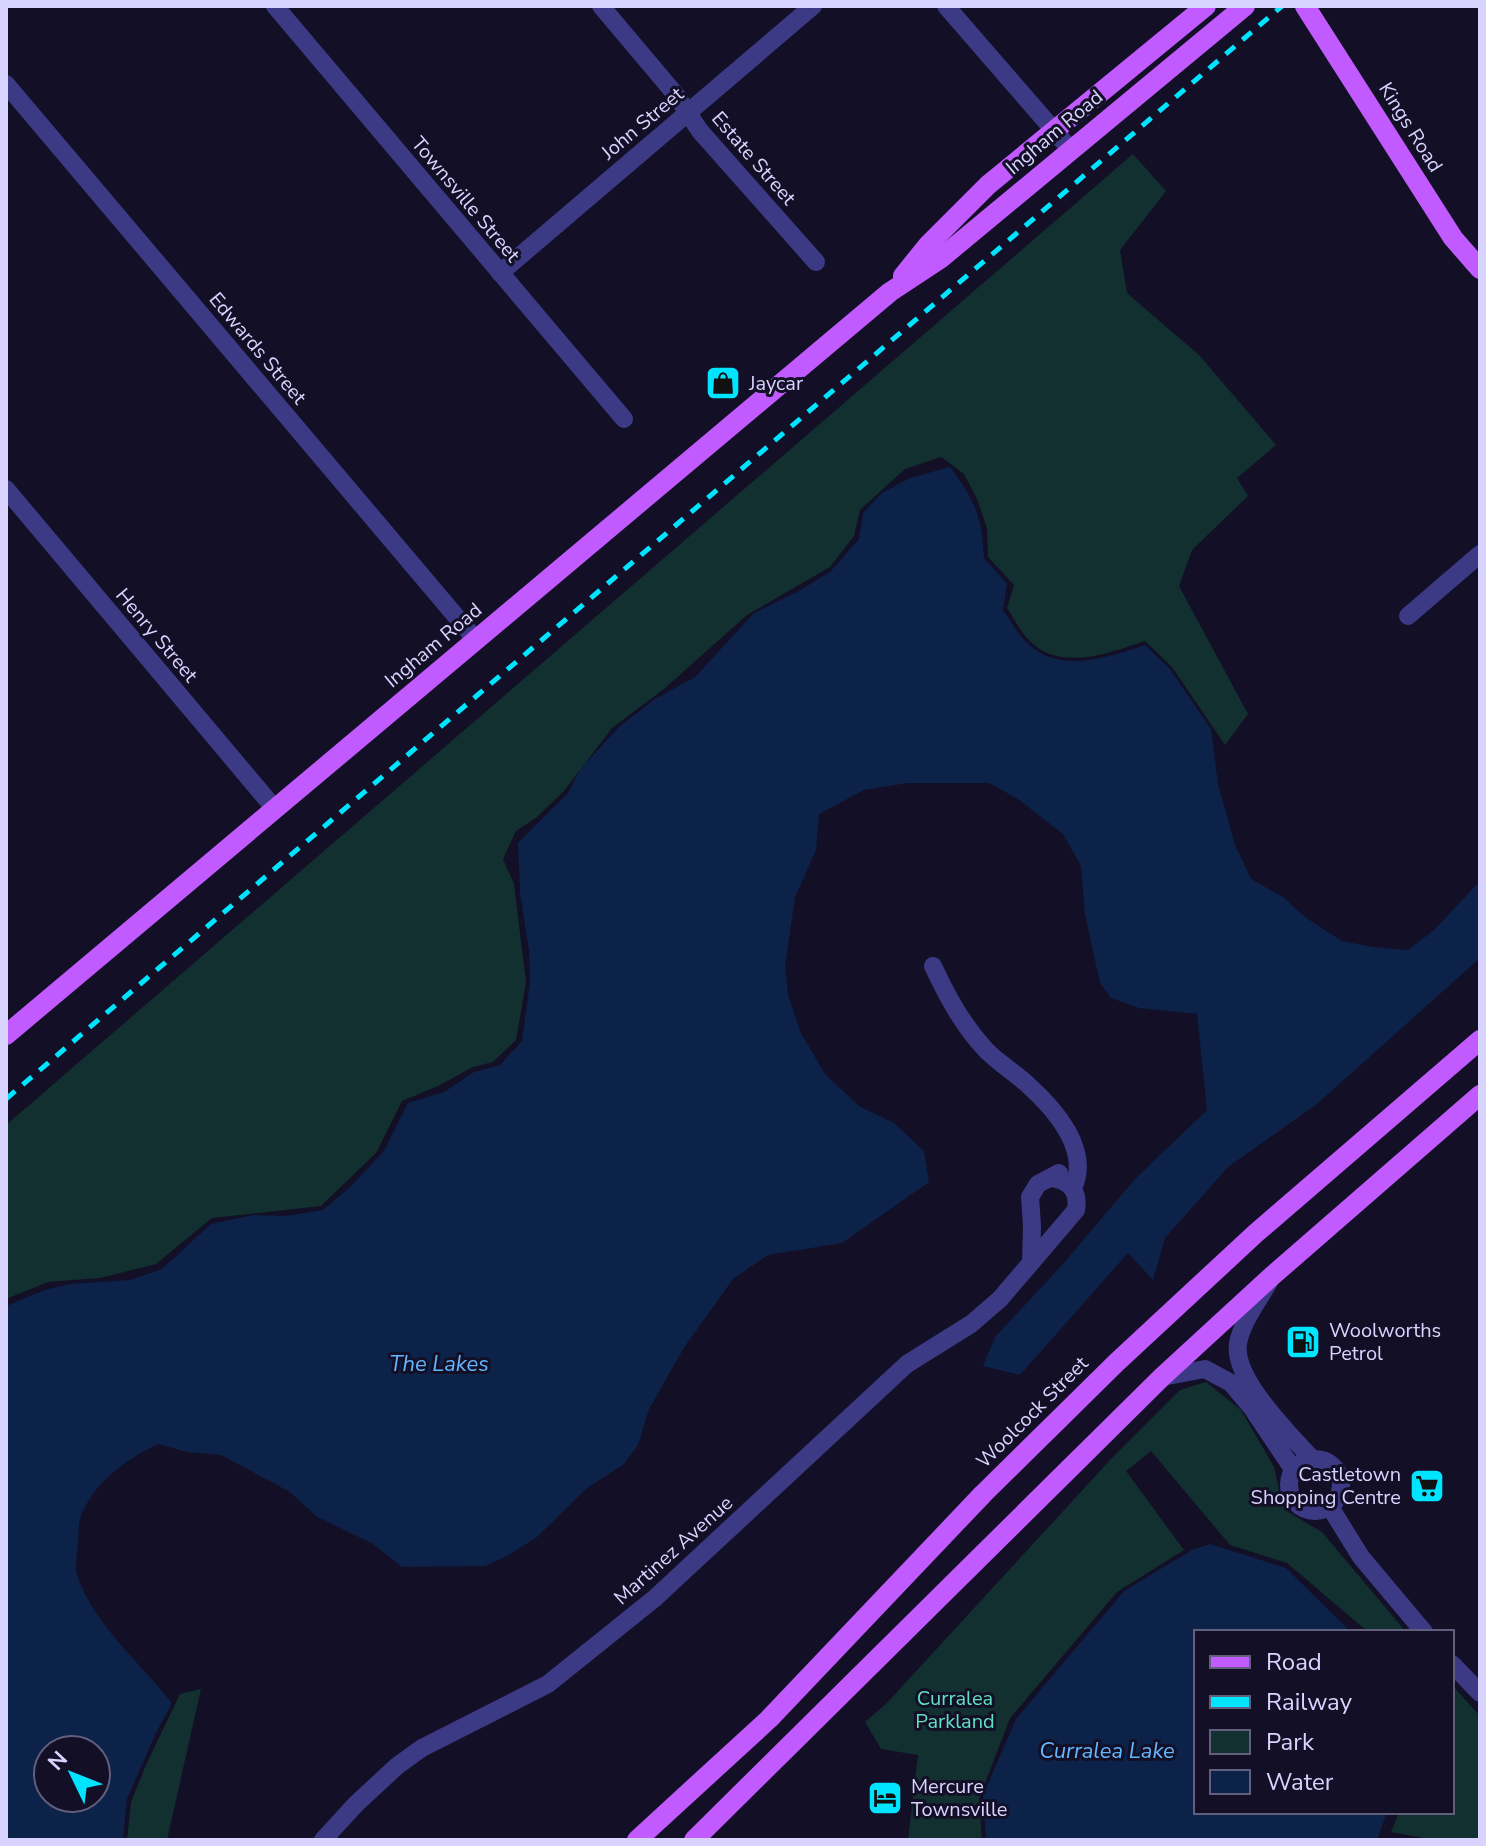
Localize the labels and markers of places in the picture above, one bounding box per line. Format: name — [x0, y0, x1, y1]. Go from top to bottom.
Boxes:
shop icon: Jaycar — [704, 364, 742, 402]
place label: Jaycar — [748, 370, 803, 397]
place label: Woolworths Petrol — [1329, 1317, 1441, 1367]
fuel station icon: Woolworths Petrol — [1284, 1323, 1322, 1361]
place label: Castletown Shopping Centre — [1251, 1461, 1401, 1511]
supermarket icon: Castletown Shopping Centre — [1408, 1467, 1446, 1505]
place label: Mercure Townsville — [911, 1773, 1007, 1823]
hotel icon: Mercure Townsville — [866, 1779, 904, 1817]

